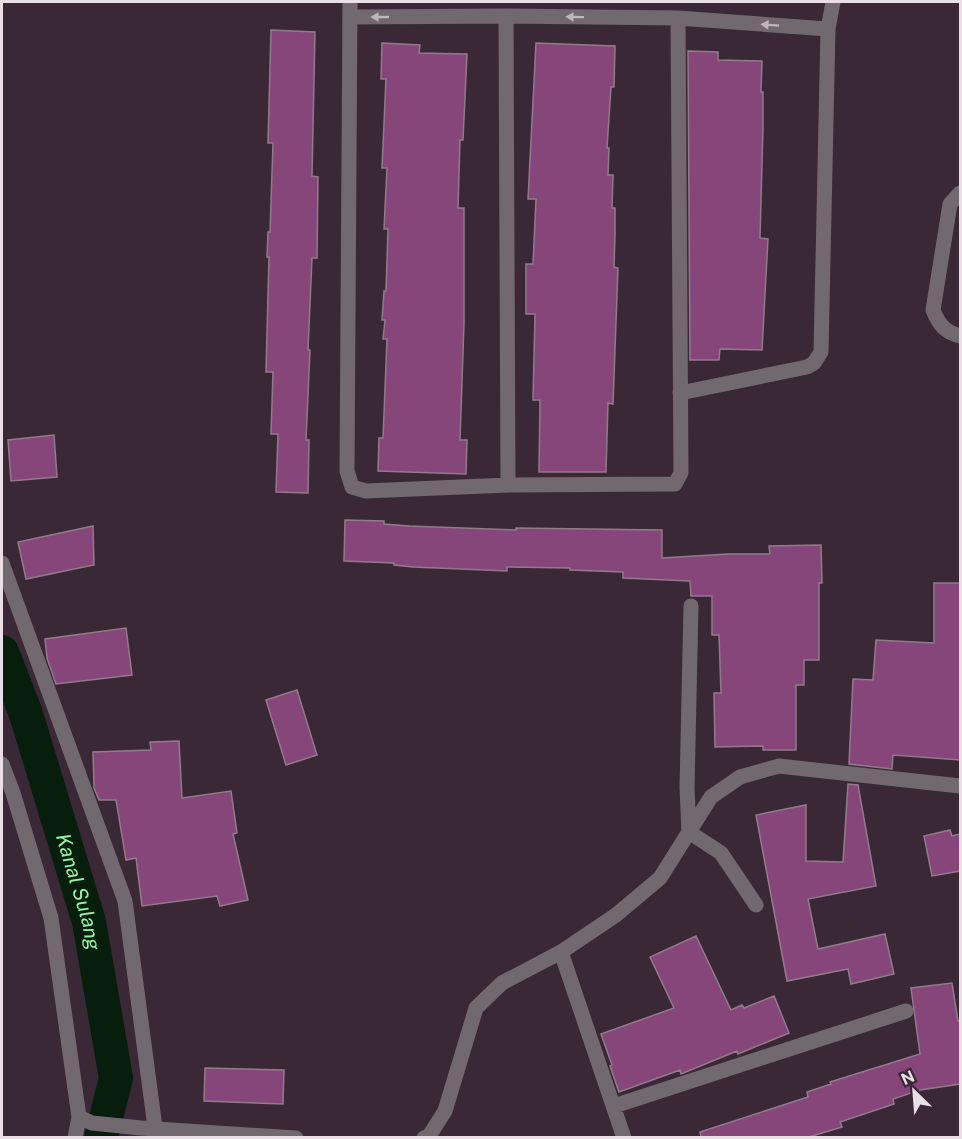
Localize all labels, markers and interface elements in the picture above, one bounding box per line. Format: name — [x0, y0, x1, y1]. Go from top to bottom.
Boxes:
one-way arrow — [370, 12, 389, 22]
one-way arrow — [565, 12, 584, 22]
one-way arrow — [760, 20, 779, 30]
water label: Kanal Sulang — [51, 831, 106, 952]
north arrow — [884, 1061, 944, 1121]
text: N — [898, 1067, 918, 1089]

